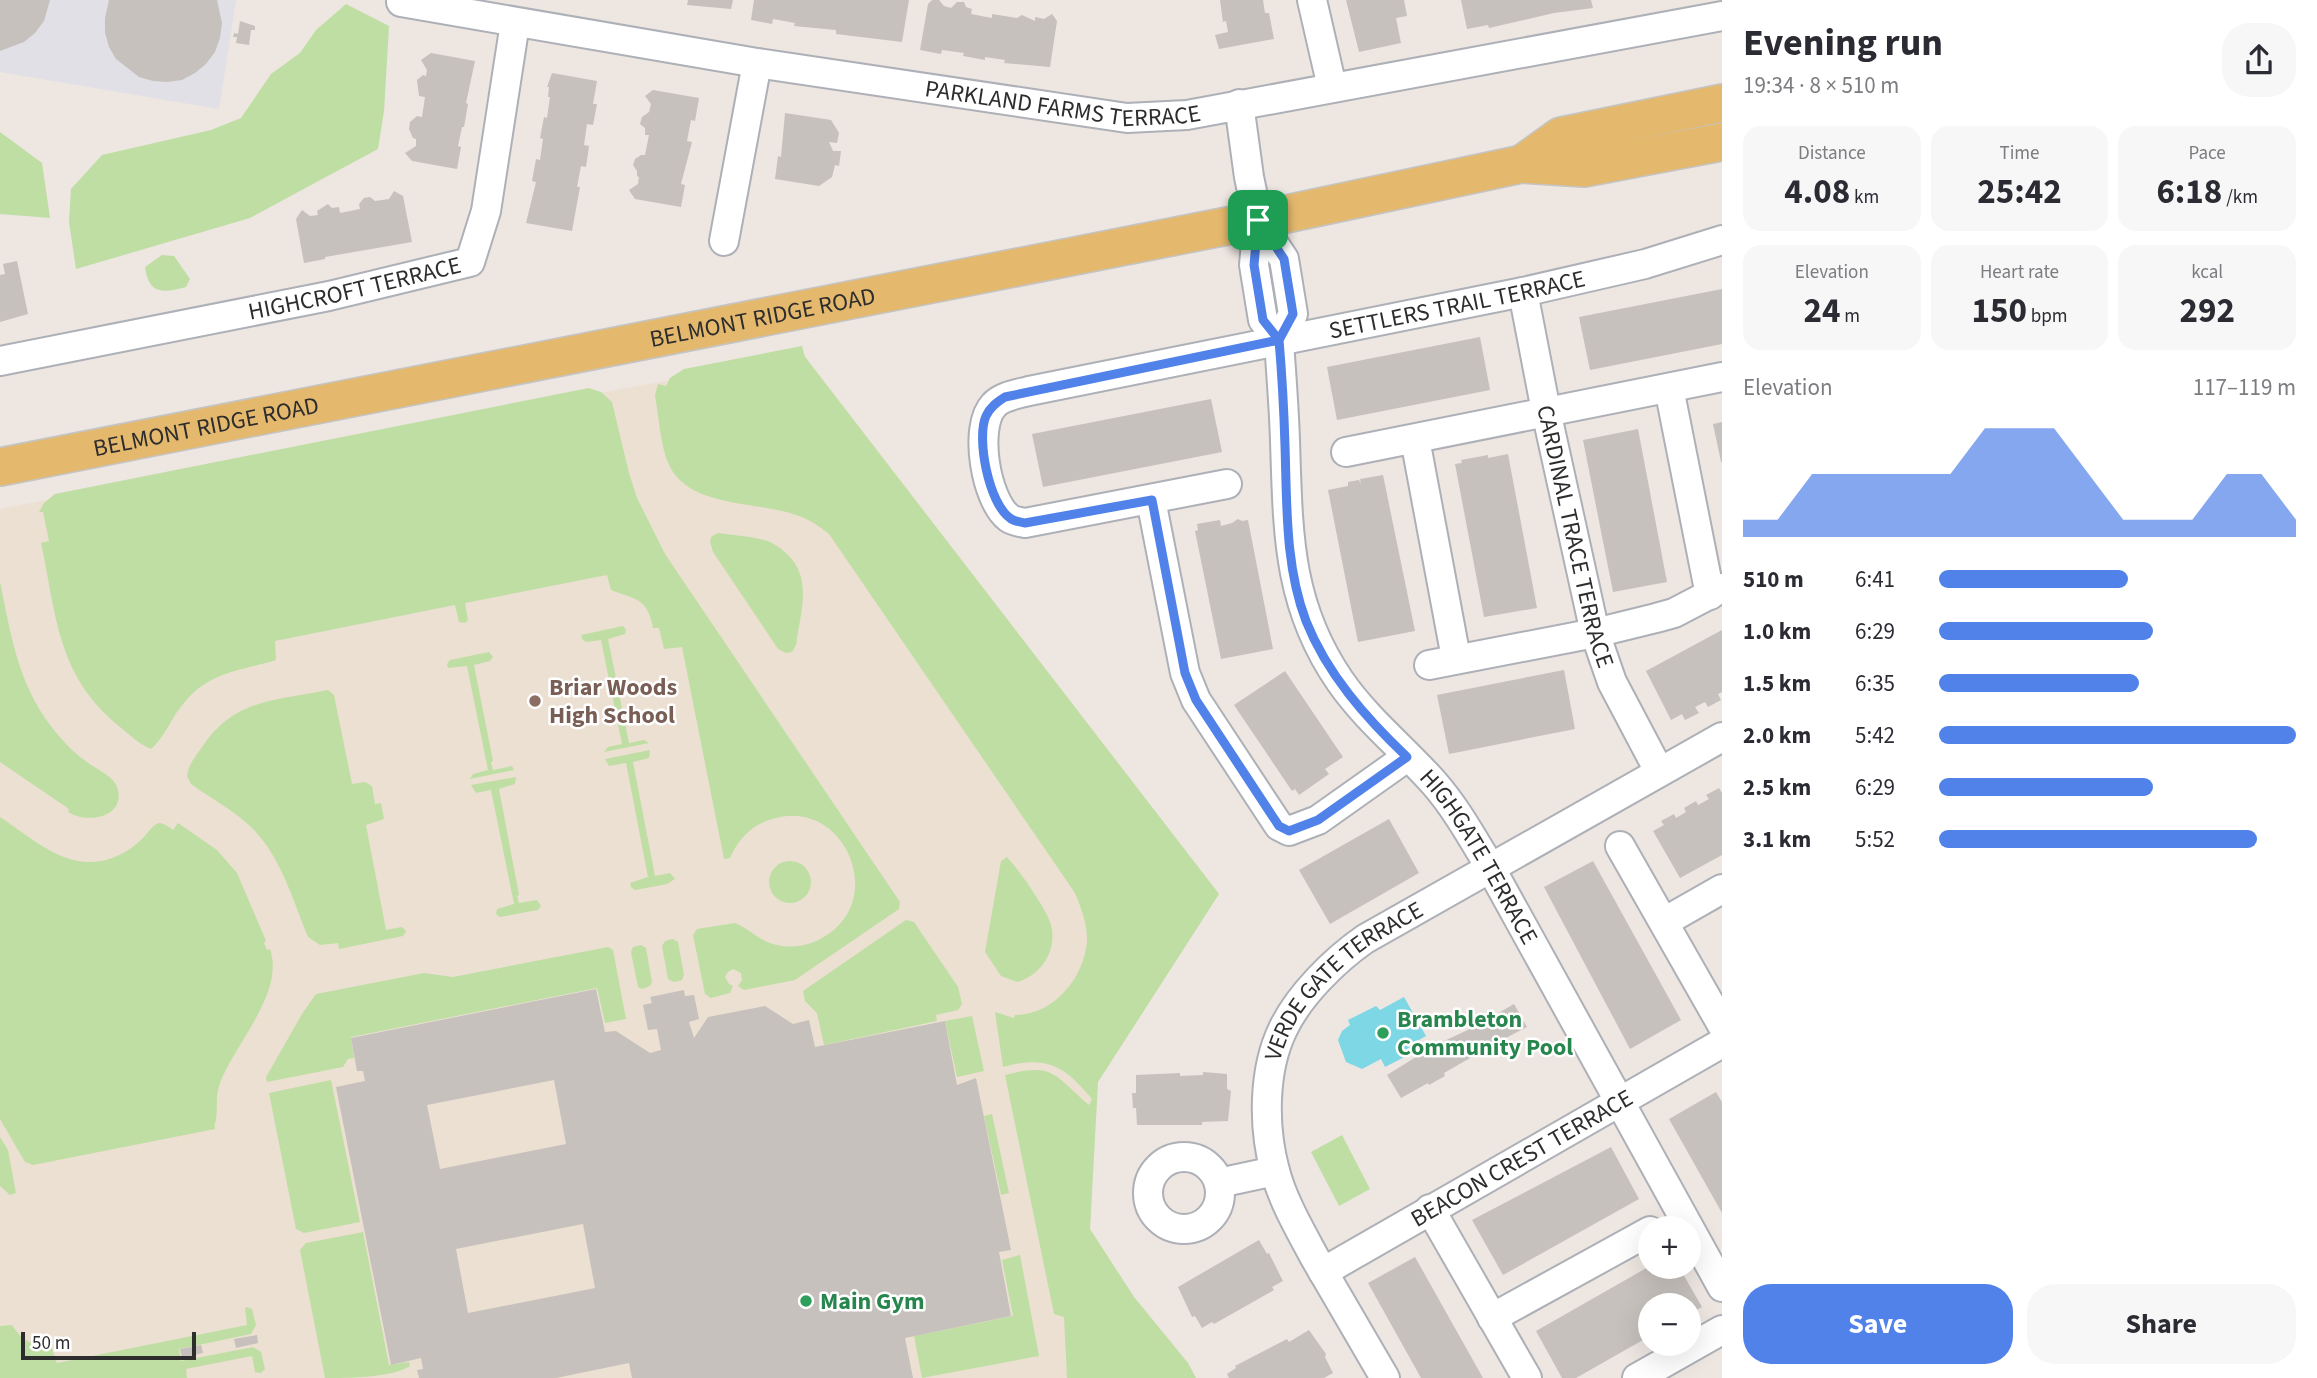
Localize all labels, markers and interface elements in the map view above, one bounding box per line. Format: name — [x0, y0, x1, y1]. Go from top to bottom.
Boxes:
text: Evening run — [1743, 16, 1943, 70]
button: share — [2222, 23, 2296, 97]
text: 19:34 · 8 × 510 m — [1743, 69, 1899, 102]
street label: PARKLAND FARMS TERRACE — [922, 71, 1204, 136]
text: Distance — [1798, 140, 1866, 167]
text: Time — [1999, 140, 2040, 167]
text: Pace — [2189, 140, 2226, 167]
text: 4.08 — [1784, 167, 1850, 217]
text: 25:42 — [1977, 167, 2062, 217]
text: 6:18 — [2156, 167, 2222, 217]
text: km — [1850, 184, 1879, 211]
text: /km — [2222, 184, 2258, 211]
pin — [1228, 190, 1288, 250]
icon: arrive — [1239, 201, 1277, 239]
street label: HIGHCROFT TERRACE — [245, 248, 465, 330]
text: Elevation — [1795, 259, 1869, 286]
text: Heart rate — [1980, 259, 2059, 286]
text: kcal — [2191, 259, 2223, 286]
street label: SETTLERS TRAIL TERRACE — [1326, 261, 1589, 348]
street label: BELMONT RIDGE ROAD — [647, 279, 878, 357]
text: 24 — [1804, 286, 1841, 336]
text: 150 — [1971, 286, 2027, 336]
text: 292 — [2179, 286, 2235, 336]
text: m — [1841, 303, 1860, 330]
text: bpm — [2027, 303, 2068, 330]
text: Elevation — [1743, 371, 1833, 404]
text: 117–119 m — [2193, 371, 2296, 404]
street label: BELMONT RIDGE ROAD — [90, 388, 322, 466]
street label: CARDINAL TRACE TERRACE — [1527, 402, 1623, 673]
text: 510 m — [1743, 563, 1804, 596]
text: 6:41 — [1855, 563, 1895, 596]
text: 1.0 km — [1743, 615, 1811, 648]
text: 6:29 — [1855, 615, 1895, 648]
text: 1.5 km — [1743, 667, 1811, 700]
text: 6:35 — [1855, 667, 1895, 700]
place label: Briar Woods High School — [549, 670, 677, 733]
marker: Briar Woods High School — [527, 693, 543, 709]
text: 2.0 km — [1743, 719, 1811, 752]
text: 5:42 — [1855, 719, 1895, 752]
street label: HIGHGATE TERRACE — [1411, 761, 1546, 951]
text: 2.5 km — [1743, 771, 1811, 804]
text: 6:29 — [1855, 771, 1895, 804]
text: 3.1 km — [1743, 823, 1811, 856]
text: 5:52 — [1855, 823, 1895, 856]
street label: VERDE GATE TERRACE — [1256, 893, 1430, 1065]
place label: Brambleton Community Pool — [1397, 1002, 1573, 1065]
marker: Brambleton Community Pool — [1375, 1025, 1391, 1041]
street label: BEACON CREST TERRACE — [1404, 1081, 1639, 1236]
map controls — [1638, 1216, 1701, 1356]
button: + — [1638, 1216, 1701, 1279]
place label: Main Gym — [820, 1284, 924, 1319]
button: Save — [1743, 1284, 2013, 1364]
button: Share — [2027, 1284, 2296, 1364]
marker: Main Gym — [798, 1293, 814, 1309]
button: − — [1638, 1293, 1701, 1356]
scale bar — [21, 1329, 196, 1361]
text: 50 m — [32, 1330, 70, 1357]

